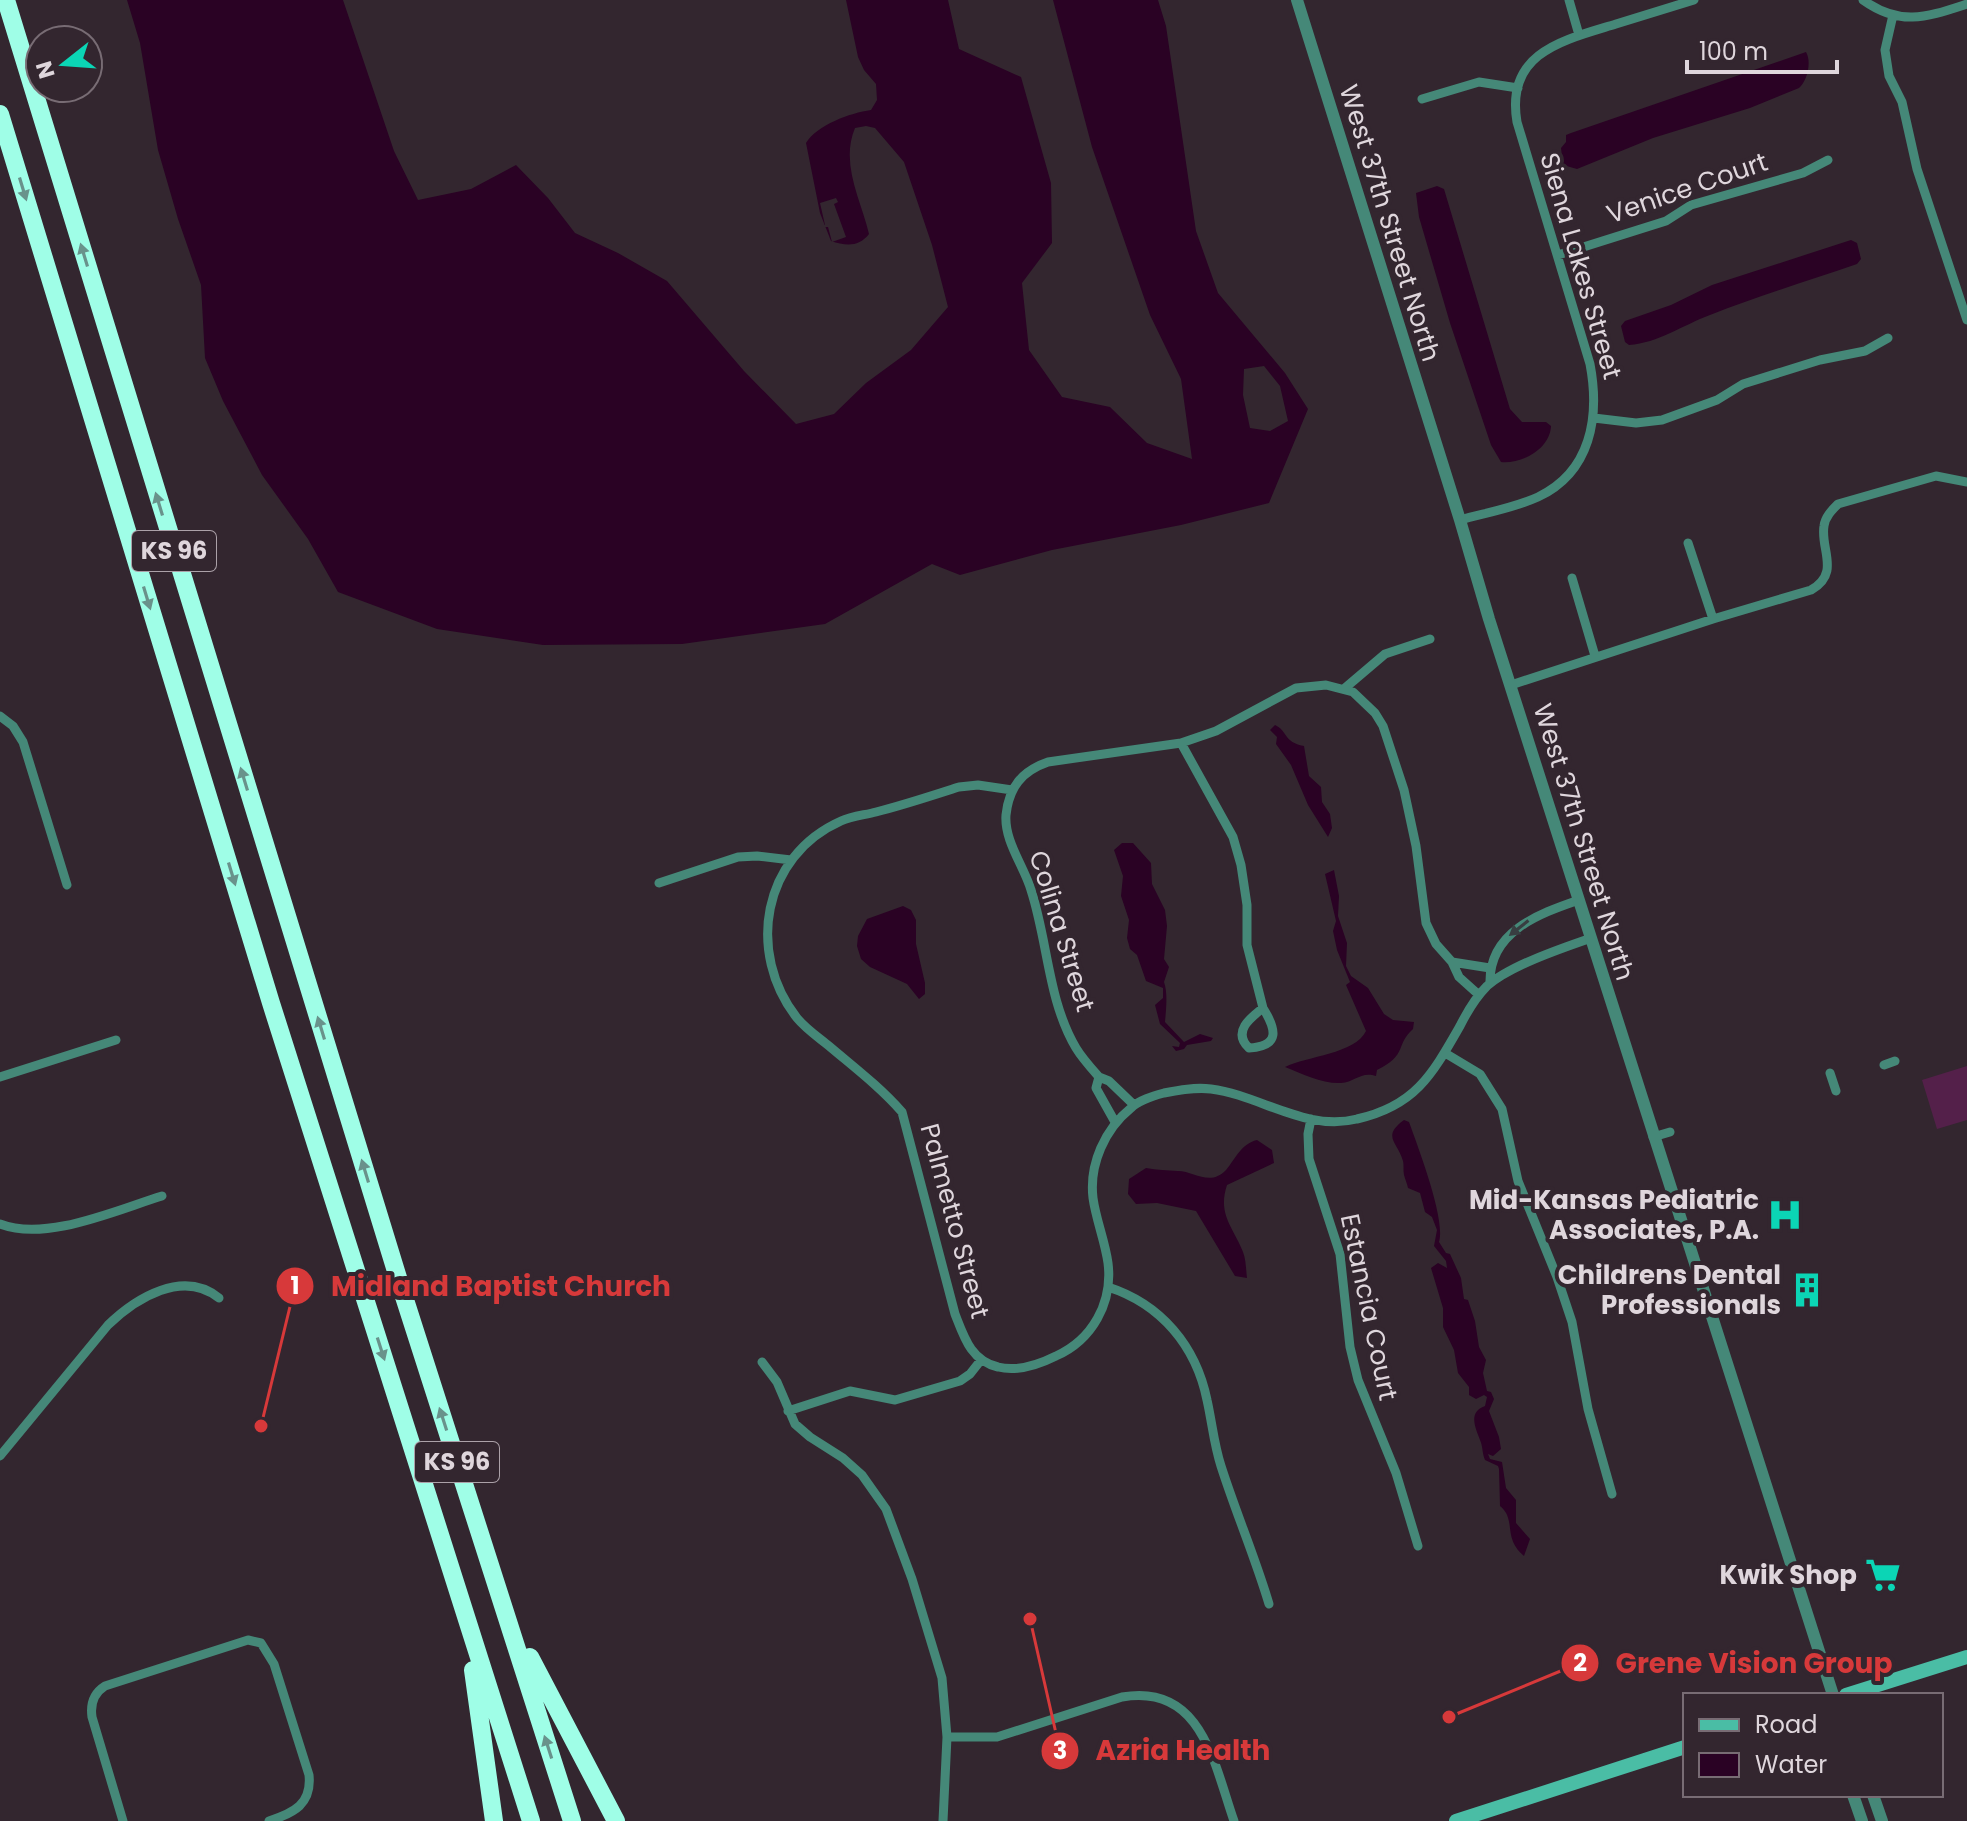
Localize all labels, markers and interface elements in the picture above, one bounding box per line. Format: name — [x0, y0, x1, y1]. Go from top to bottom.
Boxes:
north arrow — [24, 24, 104, 104]
scale bar — [1687, 24, 1837, 74]
text: 100 m — [1699, 35, 1768, 68]
text: N — [28, 57, 63, 82]
street label: West 37th Street North — [1331, 80, 1449, 366]
street label: Venice Court — [1602, 144, 1772, 232]
street label: Siena Lakes Street — [1531, 149, 1631, 383]
one-way arrow — [17, 177, 30, 201]
one-way arrow — [77, 243, 90, 267]
one-way arrow — [152, 492, 165, 516]
road number: KS 96 — [132, 531, 216, 571]
one-way arrow — [142, 587, 154, 611]
street label: West 37th Street North — [1525, 699, 1643, 985]
one-way arrow — [237, 767, 250, 791]
street label: Colina Street — [1020, 846, 1104, 1016]
one-way arrow — [226, 862, 239, 886]
one-way arrow — [1509, 919, 1529, 935]
one-way arrow — [314, 1015, 327, 1039]
street label: Palmetto Street — [912, 1119, 998, 1323]
one-way arrow — [358, 1159, 371, 1183]
place label: Mid-Kansas Pediatric Associates, P.A. — [1469, 1182, 1759, 1248]
hospital icon: Mid-Kansas Pediatric Associates, P.A. — [1766, 1196, 1804, 1234]
street label: Estancia Court — [1332, 1210, 1406, 1404]
place label: Childrens Dental Professionals — [1558, 1257, 1781, 1323]
callout: Midland Baptist Church — [275, 1260, 687, 1312]
text: Midland Baptist Church — [331, 1267, 671, 1306]
text: 1 — [290, 1269, 300, 1302]
building icon: Childrens Dental Professionals — [1788, 1271, 1826, 1309]
one-way arrow — [375, 1337, 387, 1361]
one-way arrow — [436, 1407, 449, 1431]
road number: KS 96 — [415, 1442, 499, 1482]
supermarket icon: Kwik Shop — [1864, 1556, 1902, 1594]
place label: Kwik Shop — [1719, 1557, 1857, 1593]
callout: Grene Vision Group — [1560, 1637, 1909, 1689]
text: Grene Vision Group — [1616, 1644, 1892, 1683]
text: 2 — [1573, 1646, 1587, 1679]
legend — [1683, 1693, 1943, 1797]
text: Road — [1755, 1708, 1817, 1741]
callout: Azria Health — [1040, 1725, 1287, 1777]
text: Azria Health — [1096, 1731, 1270, 1770]
one-way arrow — [542, 1734, 554, 1758]
text: 3 — [1053, 1734, 1067, 1767]
text: Water — [1755, 1748, 1827, 1781]

